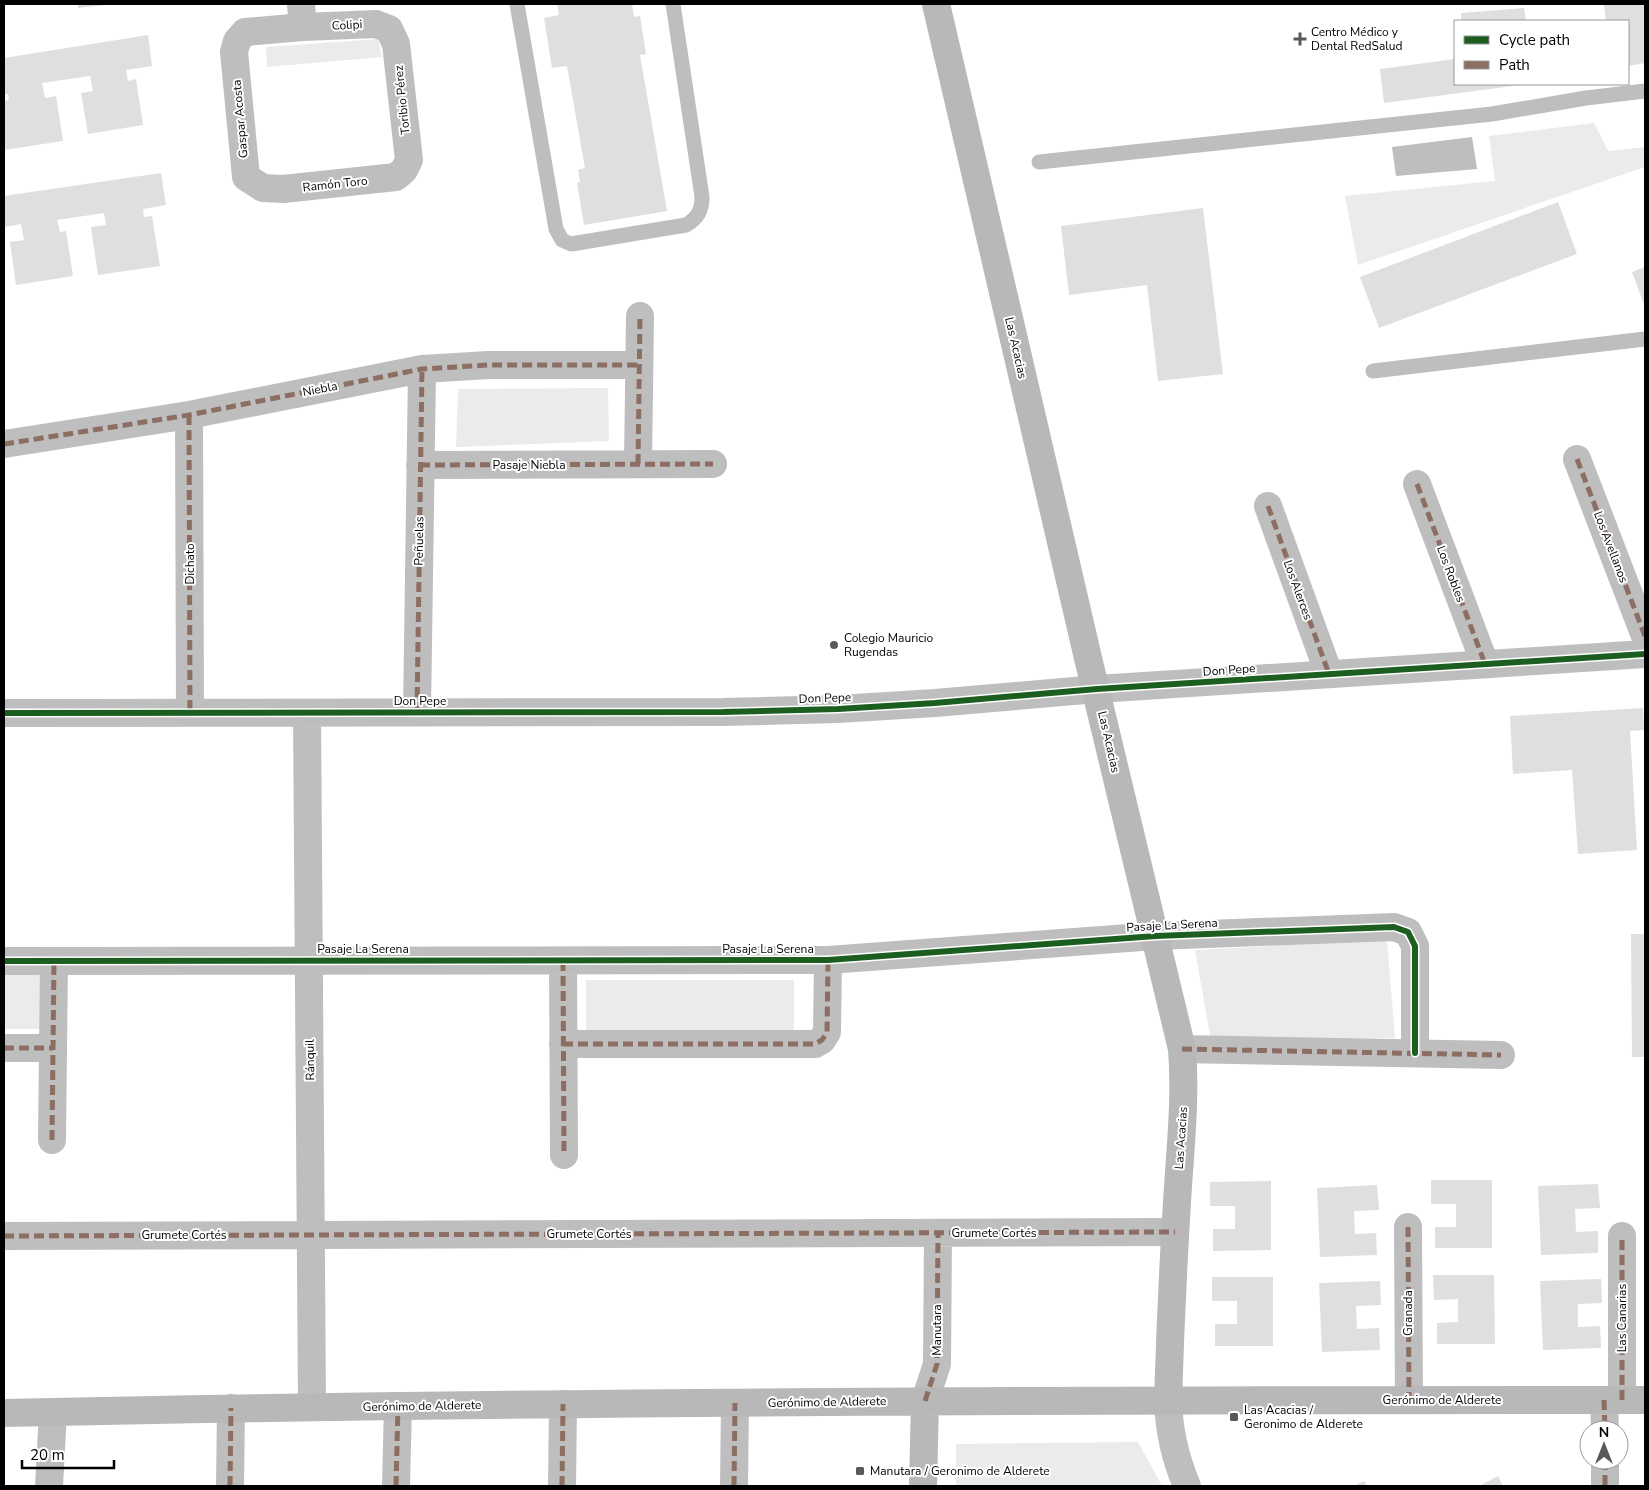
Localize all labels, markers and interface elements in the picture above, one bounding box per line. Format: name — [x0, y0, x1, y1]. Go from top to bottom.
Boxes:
street label: Colipi — [331, 16, 363, 34]
legend — [1454, 20, 1629, 85]
place label: Centro Médico y Dental RedSalud — [1311, 24, 1403, 54]
text: Cycle path — [1499, 30, 1570, 50]
marker: Centro Médico y Dental RedSalud — [1293, 32, 1307, 46]
text: Path — [1499, 55, 1530, 75]
street label: Toribio Pérez — [390, 64, 414, 135]
street label: Gaspar Acosta — [229, 79, 251, 159]
street label: Ramón Toro — [302, 173, 369, 195]
street label: Las Acacias — [1001, 316, 1031, 381]
street label: Niebla — [301, 378, 339, 400]
street label: Pasaje Niebla — [492, 457, 566, 473]
street label: Los Avellanos — [1590, 509, 1632, 585]
street label: Peñuelas — [411, 516, 427, 566]
street label: Dichato — [182, 543, 198, 585]
street label: Los Robles — [1433, 543, 1469, 605]
street label: Los Alerces — [1280, 558, 1316, 622]
place label: Colegio Mauricio Rugendas — [844, 630, 934, 660]
marker: Colegio Mauricio Rugendas — [828, 639, 840, 651]
street label: Don Pepe — [1202, 660, 1256, 680]
street label: Don Pepe — [798, 689, 852, 707]
street label: Don Pepe — [394, 693, 446, 709]
street label: Las Acacias — [1094, 710, 1124, 775]
street label: Pasaje La Serena — [1126, 915, 1218, 935]
street label: Pasaje La Serena — [317, 941, 409, 957]
street label: Pasaje La Serena — [722, 941, 814, 957]
street label: Ránquil — [302, 1039, 318, 1081]
street label: Las Acacias — [1171, 1106, 1191, 1170]
street label: Grumete Cortés — [951, 1225, 1037, 1241]
street label: Grumete Cortés — [546, 1226, 632, 1242]
street label: Grumete Cortés — [141, 1227, 227, 1243]
street label: Las Canarias — [1614, 1284, 1630, 1352]
street label: Granada — [1400, 1290, 1416, 1336]
street label: Manutara — [929, 1304, 945, 1356]
street label: Gerónimo de Alderete — [1383, 1392, 1501, 1408]
street label: Gerónimo de Alderete — [767, 1393, 887, 1411]
street label: Gerónimo de Alderete — [362, 1397, 482, 1415]
place label: Las Acacias / Geronimo de Alderete — [1244, 1402, 1363, 1432]
marker: Las Acacias / Geronimo de Alderete — [1228, 1411, 1240, 1423]
north arrow — [1579, 1420, 1629, 1470]
text: N — [1599, 1423, 1609, 1442]
scale bar — [22, 1438, 115, 1470]
text: 20 m — [30, 1445, 65, 1465]
place label: Manutara / Geronimo de Alderete — [870, 1463, 1050, 1479]
marker: Manutara / Geronimo de Alderete — [854, 1465, 866, 1477]

